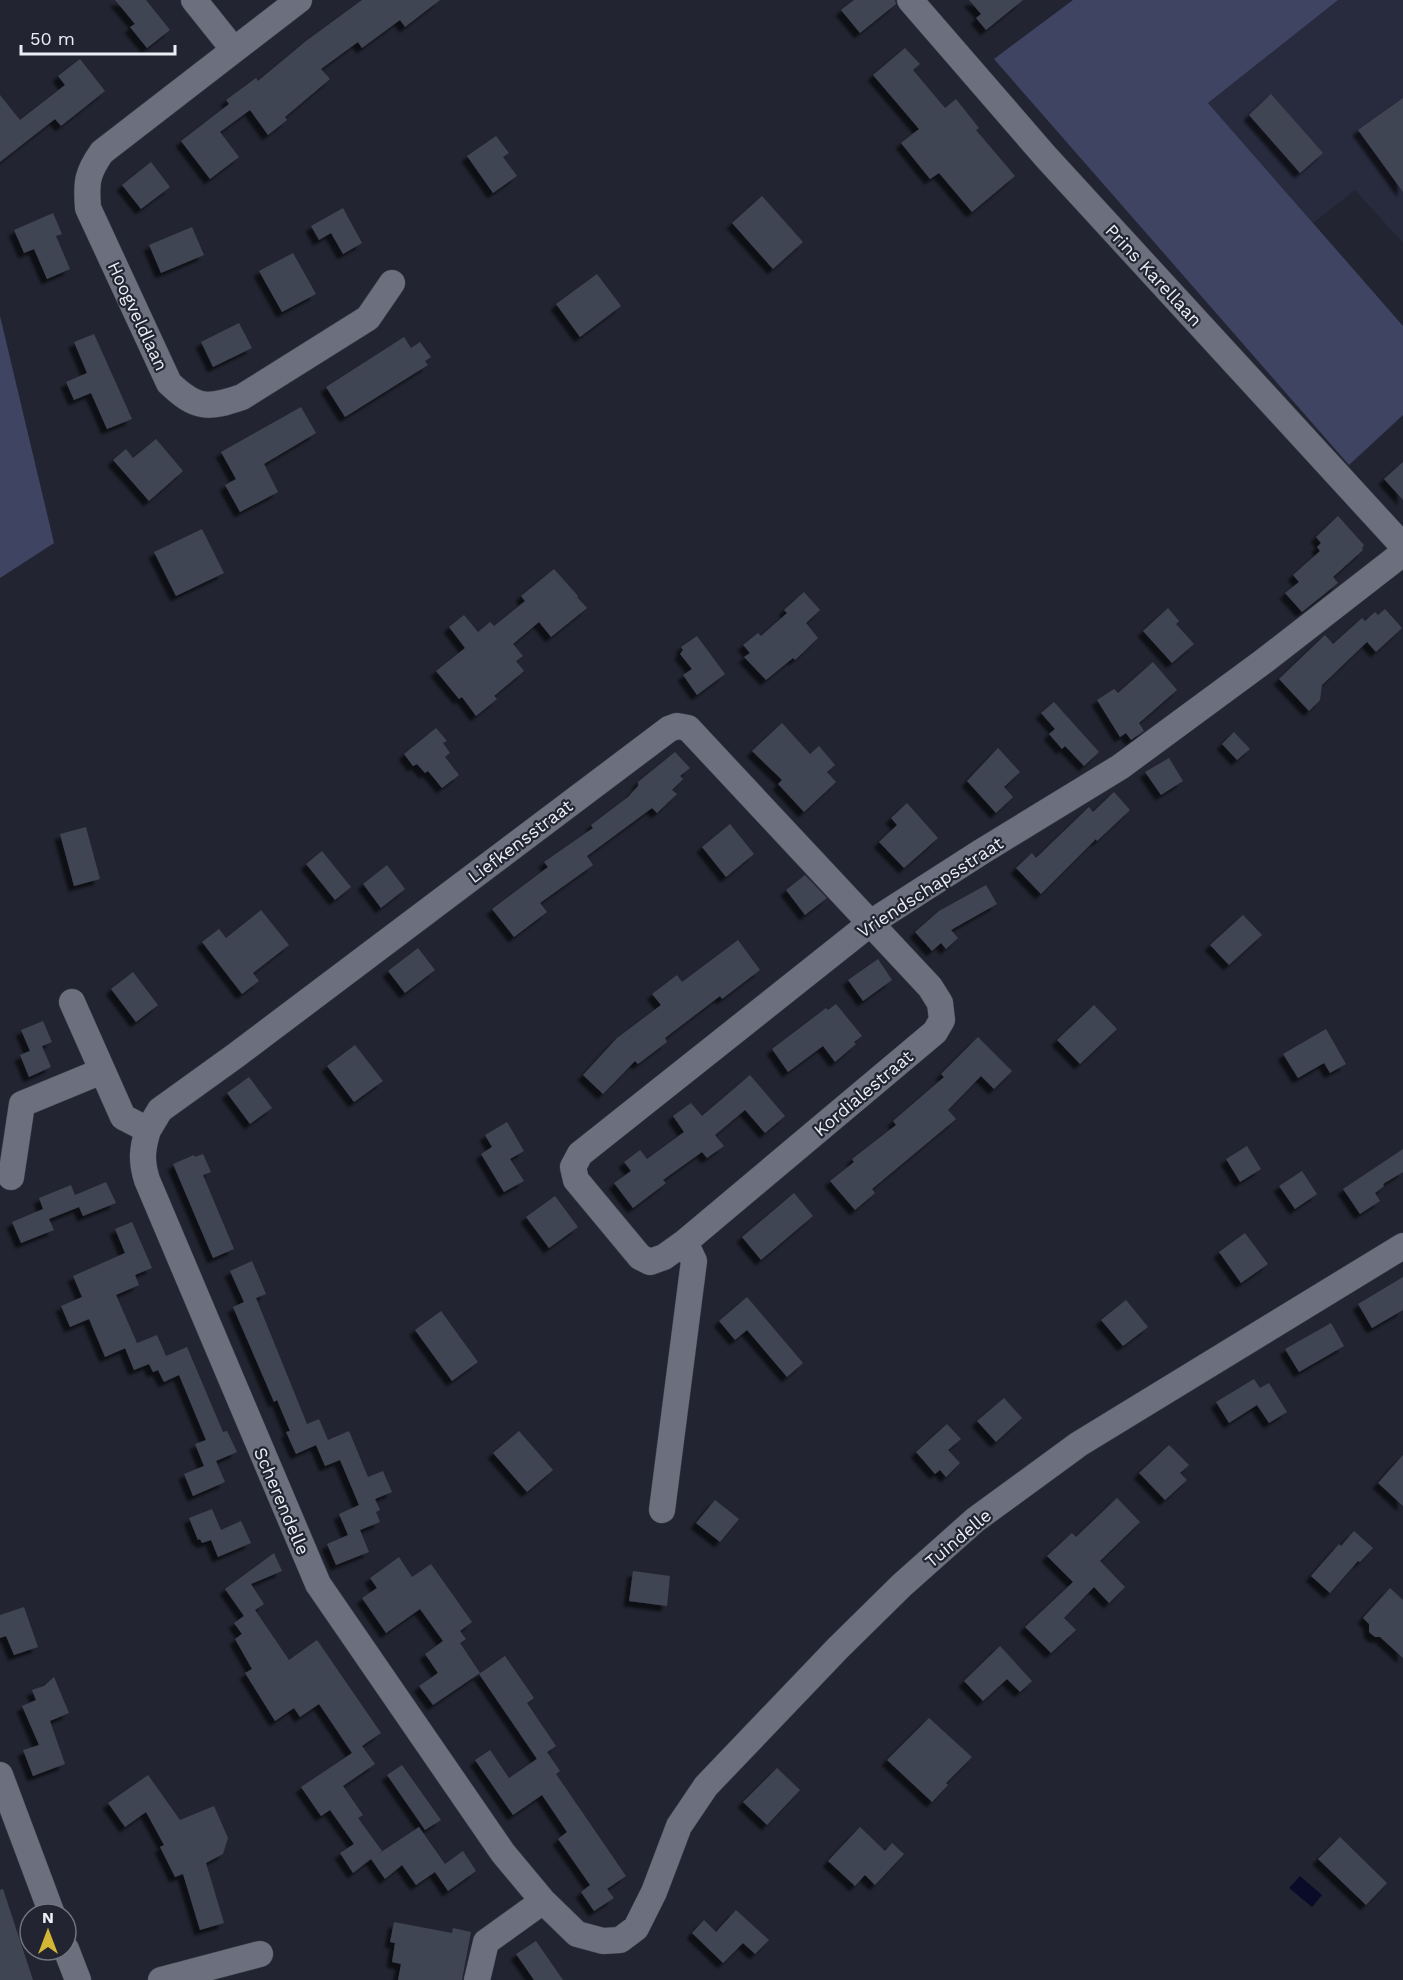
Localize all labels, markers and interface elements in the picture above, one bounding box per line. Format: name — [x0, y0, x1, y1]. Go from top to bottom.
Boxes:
scale bar — [21, 18, 176, 56]
text: 50 m — [30, 28, 75, 49]
street label: Prins Karellaan — [1101, 220, 1207, 330]
street label: Hoogveldlaan — [104, 258, 172, 374]
street label: Liefkensstraat — [464, 795, 577, 887]
street label: Vriendschapsstraat — [853, 832, 1007, 942]
street label: Kordialestraat — [809, 1045, 917, 1140]
street label: Scherendelle — [250, 1444, 314, 1558]
street label: Tuindelle — [921, 1504, 995, 1572]
north arrow — [18, 1902, 78, 1962]
text: N — [42, 1908, 54, 1927]

